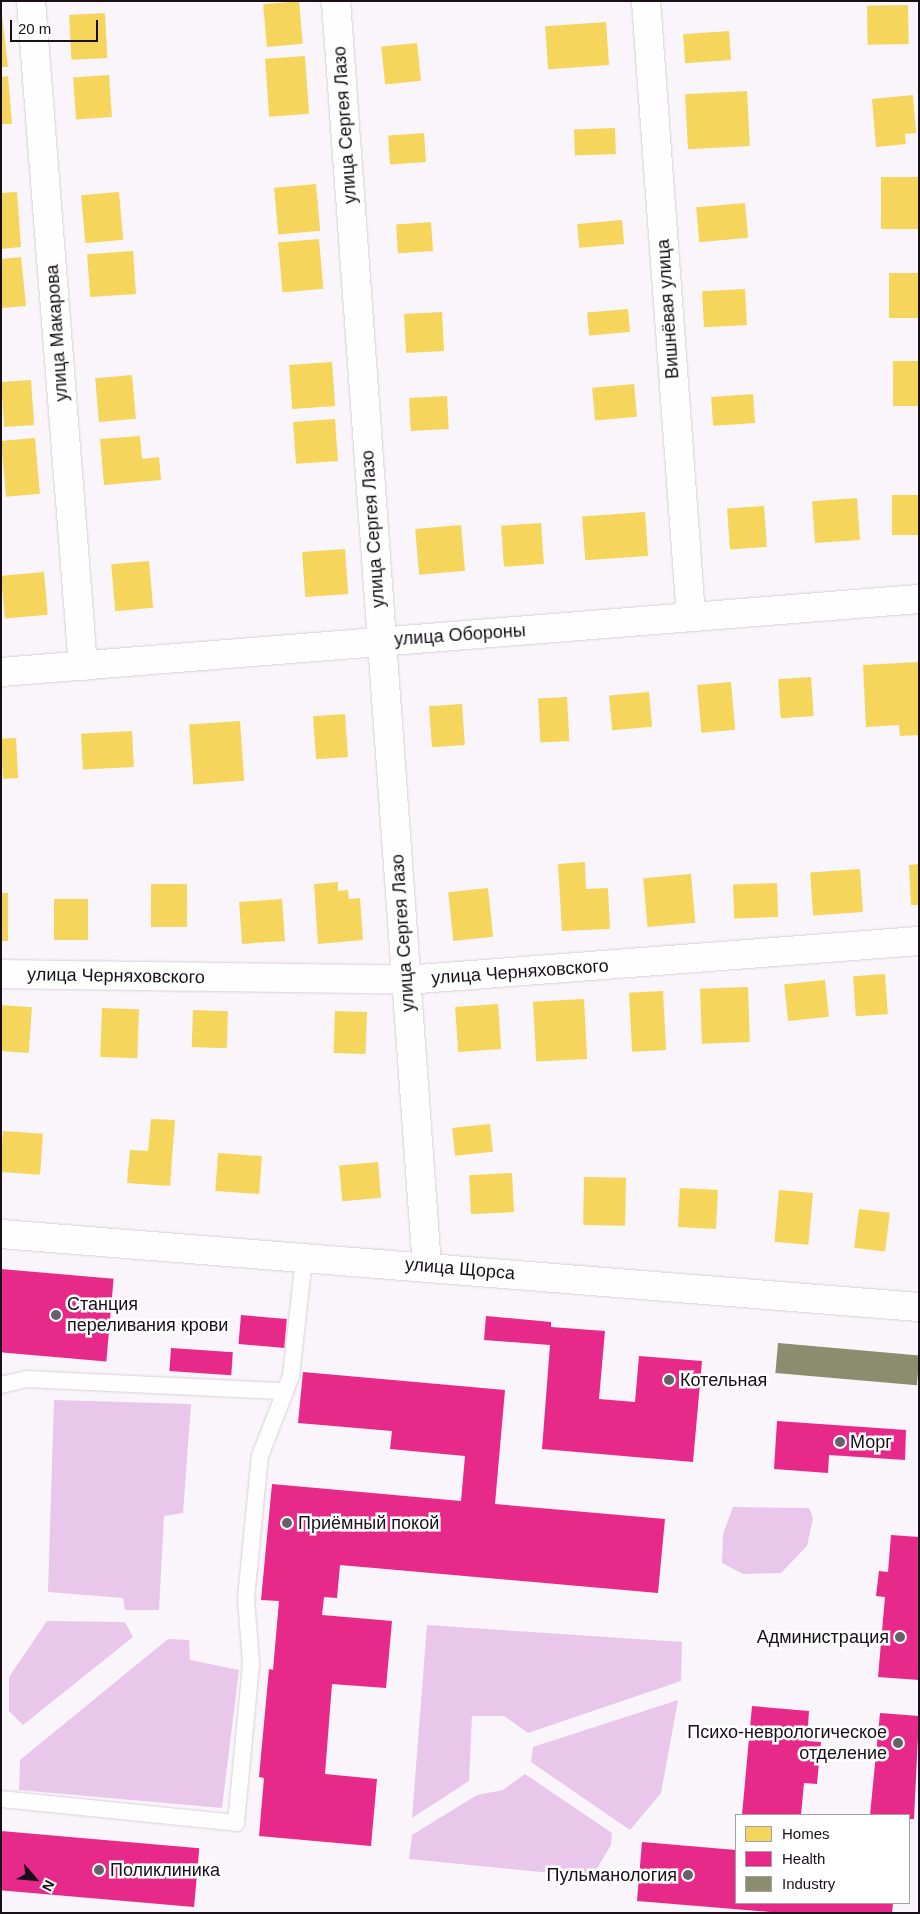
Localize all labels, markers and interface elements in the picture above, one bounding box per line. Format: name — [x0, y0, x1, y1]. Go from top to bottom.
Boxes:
scale bar — [12, 10, 100, 42]
text: 20 m — [18, 20, 51, 37]
street label: улица Сергея Лазо — [329, 45, 361, 205]
street label: Вишнёвая улица — [652, 238, 684, 380]
street label: улица Макарова — [41, 264, 73, 402]
street label: улица Сергея Лазо — [357, 449, 389, 609]
street label: улица Обороны — [394, 620, 526, 650]
street label: улица Сергея Лазо — [387, 853, 419, 1013]
street label: улица Черняховского — [431, 955, 609, 989]
street label: улица Черняховского — [27, 964, 205, 988]
street label: улица Щорса — [404, 1253, 516, 1285]
place label: Станция переливания крови — [67, 1294, 228, 1336]
marker: Станция переливания крови — [49, 1308, 63, 1322]
place label: Котельная — [680, 1369, 767, 1391]
marker: Котельная — [662, 1373, 676, 1387]
place label: Морг — [850, 1431, 892, 1453]
marker: Морг — [834, 1436, 846, 1448]
place label: Приёмный покой — [298, 1512, 439, 1534]
marker: Приёмный покой — [280, 1516, 294, 1530]
place label: Администрация — [757, 1626, 889, 1648]
marker: Администрация — [893, 1630, 907, 1644]
place label: Психо-неврологическое отделение — [687, 1722, 887, 1765]
marker: Психо-неврологическое отделение — [891, 1736, 905, 1750]
legend — [735, 1814, 910, 1904]
text: Homes — [782, 1825, 830, 1842]
text: Health — [782, 1850, 825, 1867]
north arrow — [10, 1854, 60, 1904]
place label: Поликлиника — [110, 1859, 220, 1881]
marker: Поликлиника — [92, 1863, 106, 1877]
place label: Пульманология — [547, 1864, 677, 1886]
marker: Пульманология — [681, 1868, 695, 1882]
text: Industry — [782, 1875, 835, 1892]
text: N — [39, 1878, 58, 1894]

